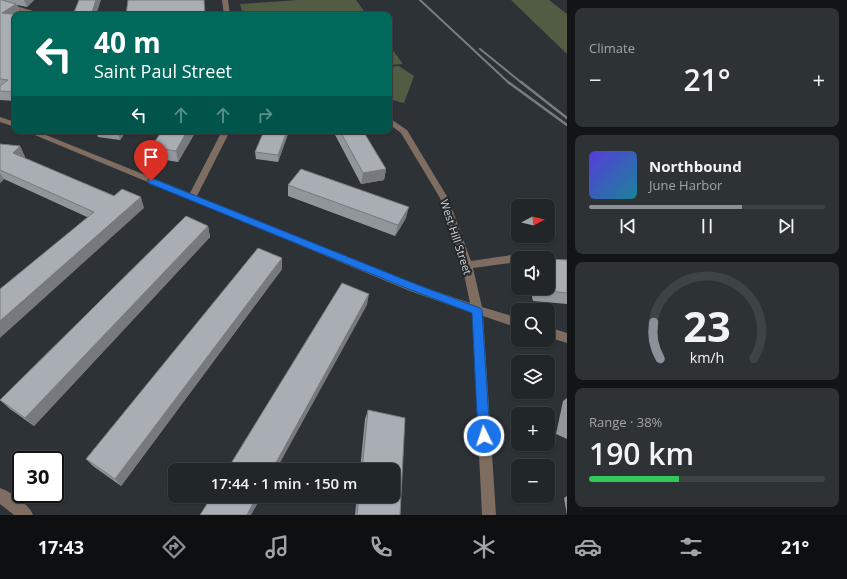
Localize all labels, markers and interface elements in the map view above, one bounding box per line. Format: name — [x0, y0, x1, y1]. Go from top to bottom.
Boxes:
text: 40 m — [94, 23, 161, 61]
icon: left — [28, 28, 80, 80]
text: Climate — [589, 39, 635, 57]
text: Saint Paul Street — [94, 59, 232, 83]
text: 21° — [683, 59, 731, 100]
text: − — [589, 64, 602, 94]
text: + — [812, 64, 825, 94]
icon: left — [128, 104, 150, 126]
icon: ahead — [170, 104, 192, 126]
icon: ahead — [212, 104, 234, 126]
icon: right — [254, 104, 276, 126]
pin — [134, 140, 168, 181]
icon: arrive — [140, 146, 162, 168]
text: Northbound — [649, 156, 742, 176]
text: June Harbor — [649, 176, 722, 194]
street label: West Hill Street — [437, 197, 476, 277]
north arrow — [511, 199, 555, 243]
map controls — [511, 199, 555, 503]
icon: previous — [617, 215, 639, 237]
icon: pause — [696, 215, 718, 237]
icon: next — [775, 215, 797, 237]
button: sound — [511, 251, 555, 295]
text: 23 — [683, 298, 731, 354]
button: search — [511, 303, 555, 347]
text: km/h — [690, 347, 724, 366]
button: layers — [511, 355, 555, 399]
button: + — [511, 407, 555, 451]
text: Range · 38% — [589, 413, 662, 431]
position arrow — [463, 415, 505, 457]
text: 190 km — [589, 433, 694, 474]
speed limit sign: 30 — [12, 451, 64, 503]
button: − — [511, 459, 555, 503]
text: 17:44 · 1 min · 150 m — [211, 473, 357, 493]
icon: directions — [160, 533, 188, 561]
icon: music — [263, 533, 291, 561]
icon: phone — [367, 533, 395, 561]
icon: climate — [470, 533, 498, 561]
icon: car — [574, 533, 602, 561]
icon: filters — [677, 533, 705, 561]
text: 17:43 — [38, 535, 84, 559]
text: 21° — [781, 535, 809, 559]

